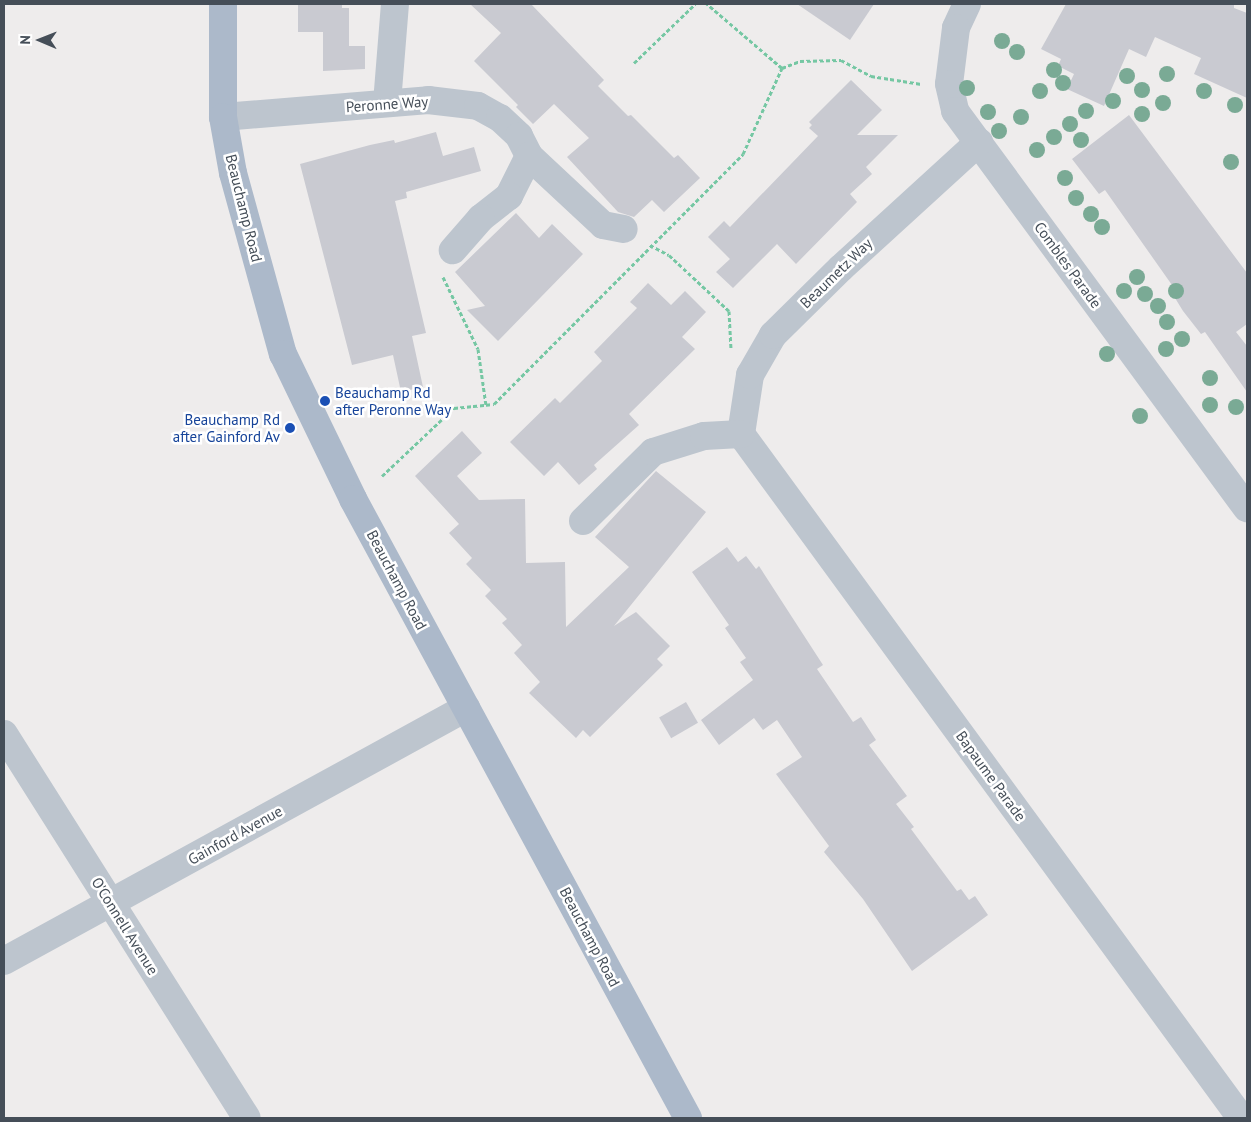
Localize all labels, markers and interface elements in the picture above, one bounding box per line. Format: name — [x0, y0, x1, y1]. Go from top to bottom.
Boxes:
north arrow — [15, 15, 65, 65]
text: N — [16, 35, 34, 45]
street label: Peronne Way — [345, 92, 429, 116]
street label: Beauchamp Road — [222, 152, 266, 264]
street label: Combles Parade — [1031, 218, 1105, 312]
street label: Beaumetz Way — [796, 234, 876, 312]
place label: Beauchamp Rd after Peronne Way — [335, 383, 452, 418]
marker: Beauchamp Rd after Peronne Way — [319, 395, 331, 407]
place label: Beauchamp Rd after Gainford Av — [172, 410, 280, 445]
marker: Beauchamp Rd after Gainford Av — [284, 422, 296, 434]
street label: Beauchamp Road — [363, 527, 431, 633]
street label: Bapaume Parade — [952, 727, 1030, 825]
street label: Gainford Avenue — [184, 802, 286, 868]
street label: O'Connell Avenue — [88, 874, 162, 978]
street label: Beauchamp Road — [556, 884, 624, 990]

